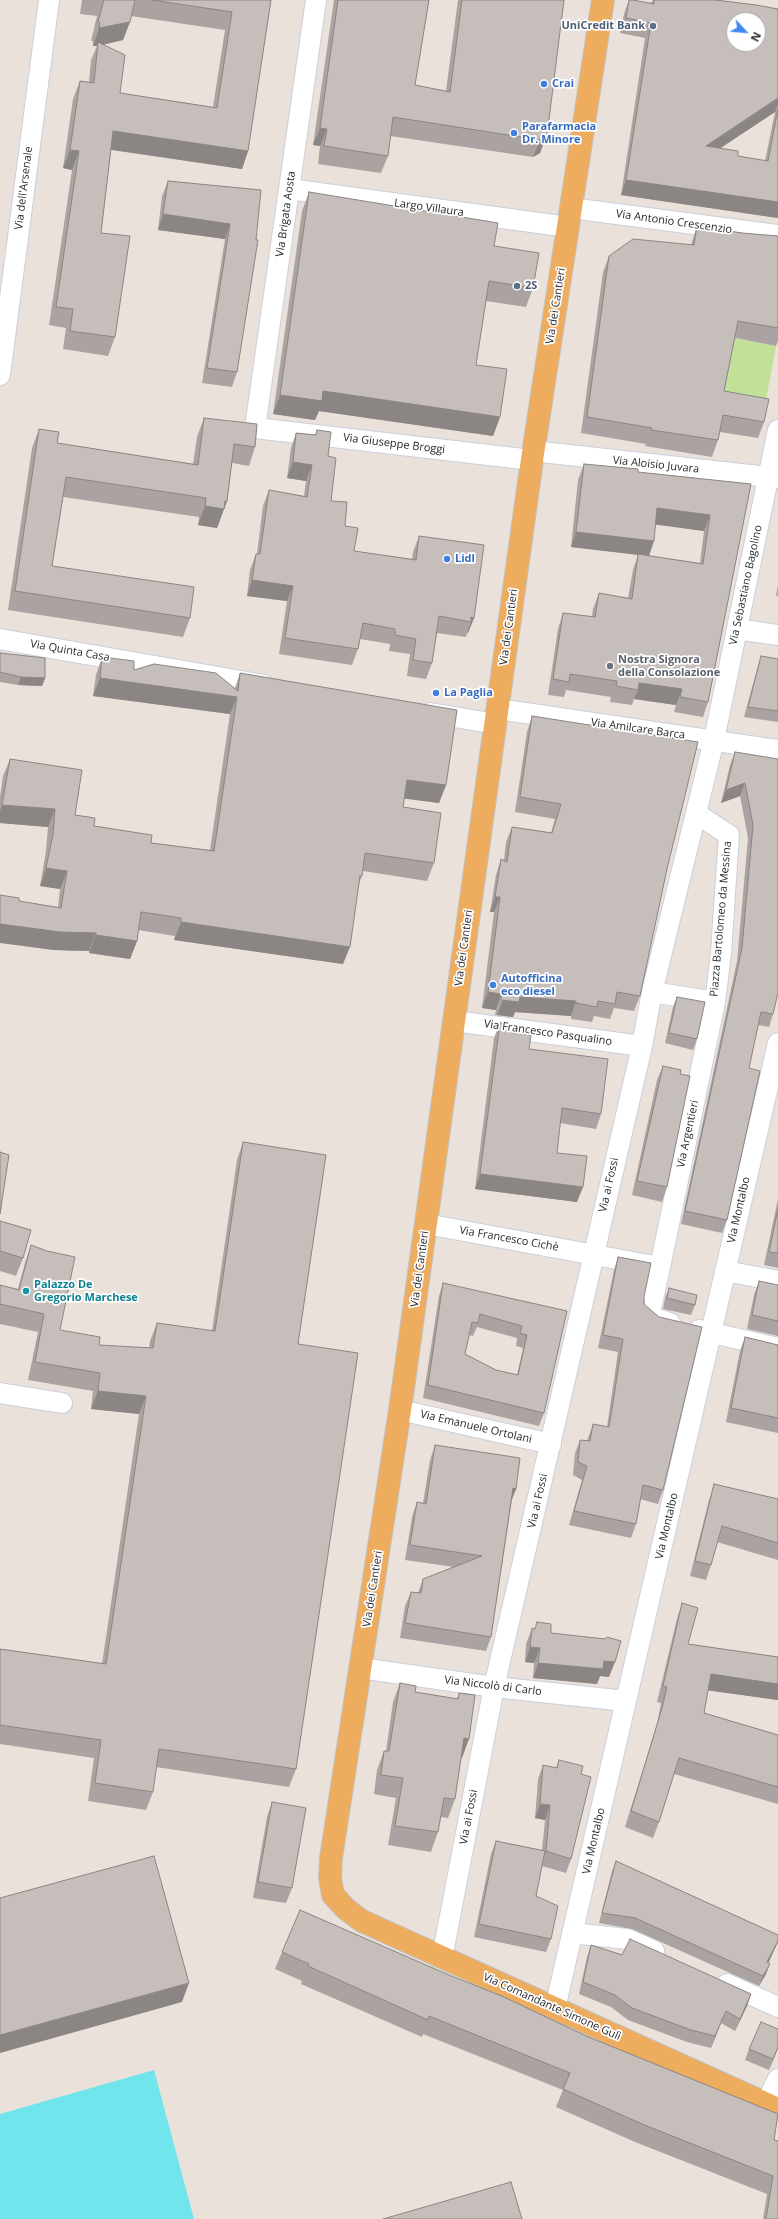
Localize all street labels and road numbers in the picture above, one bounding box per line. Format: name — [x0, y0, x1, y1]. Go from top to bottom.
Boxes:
street label: Via dell'Arsenale — [12, 146, 36, 230]
street label: Via Brigata Aosta — [273, 170, 299, 258]
street label: Largo Villaura — [393, 197, 465, 219]
street label: Via Antonio Crescenzio — [615, 207, 733, 237]
street label: Via dei Cantieri — [543, 267, 569, 345]
street label: Via Giuseppe Broggi — [342, 431, 446, 457]
street label: Via Aloisio Juvara — [612, 454, 700, 476]
street label: Via Sebastiano Bagolino — [727, 524, 765, 646]
street label: Via dei Cantieri — [497, 588, 521, 666]
street label: Via Quinta Casa — [29, 638, 111, 664]
street label: Via Amilcare Barca — [590, 716, 686, 742]
street label: Piazza Bartolomeo da Messina — [708, 841, 734, 997]
street label: Via dei Cantieri — [452, 909, 476, 987]
street label: Via Francesco Pasqualino — [483, 1017, 613, 1049]
street label: Via Argentieri — [674, 1099, 702, 1169]
street label: Via ai Fossi — [596, 1156, 622, 1214]
street label: Via Montalbo — [725, 1176, 753, 1244]
street label: Via Francesco Cichè — [458, 1224, 560, 1254]
street label: Via dei Cantieri — [408, 1230, 432, 1308]
street label: Via Emanuele Ortolani — [419, 1408, 533, 1446]
street label: Via ai Fossi — [525, 1472, 551, 1530]
street label: Via Montalbo — [653, 1492, 681, 1560]
street label: Via dei Cantieri — [360, 1550, 386, 1628]
street label: Via Niccolò di Carlo — [444, 1673, 542, 1699]
street label: Via ai Fossi — [457, 1788, 481, 1846]
street label: Via Montalbo — [580, 1807, 608, 1875]
street label: Via Comandante Simone Gulì — [481, 1971, 623, 2043]

